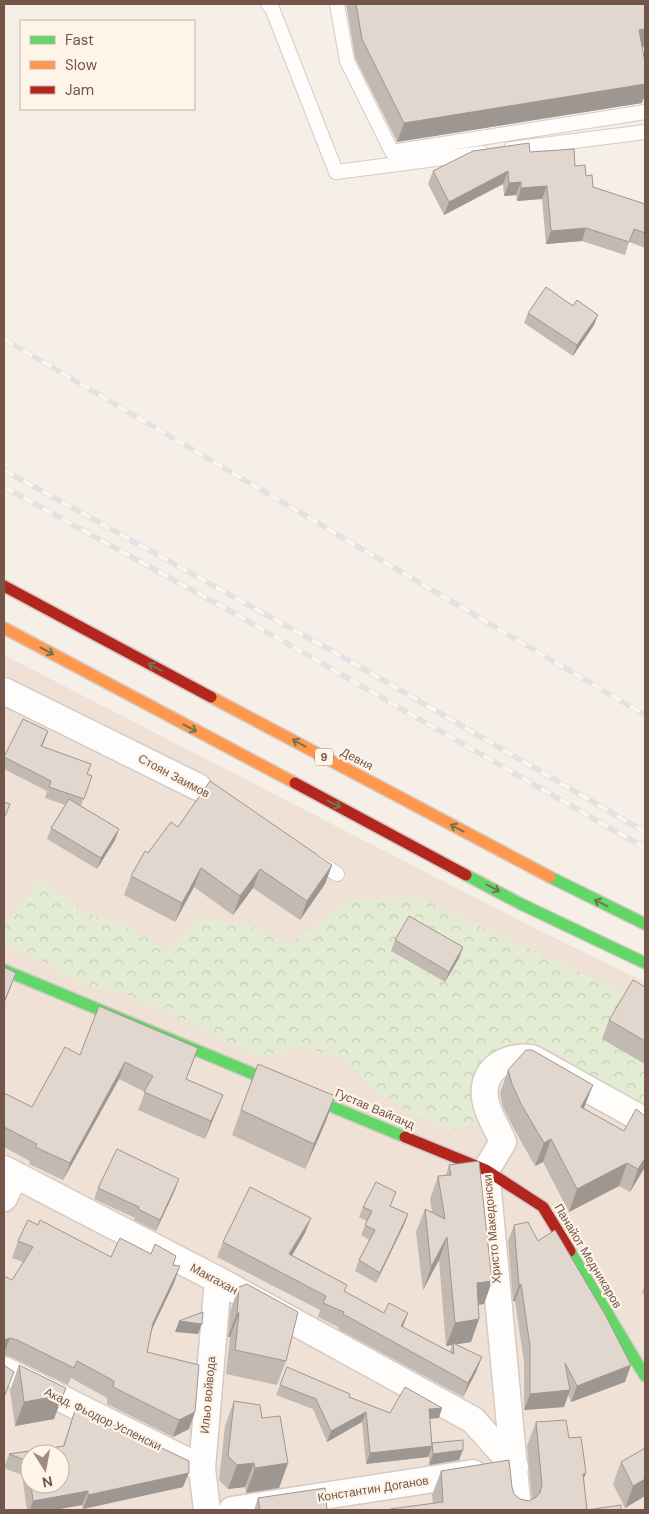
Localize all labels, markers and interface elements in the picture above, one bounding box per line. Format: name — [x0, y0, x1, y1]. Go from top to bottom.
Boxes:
legend — [20, 20, 195, 110]
text: Fast — [65, 30, 94, 50]
text: Slow — [65, 55, 98, 75]
text: Jam — [65, 80, 94, 100]
one-way arrow — [39, 647, 54, 656]
one-way arrow — [148, 662, 163, 671]
one-way arrow — [183, 723, 197, 733]
one-way arrow — [291, 738, 306, 748]
street label: Девня — [338, 744, 376, 774]
road number: 9 — [315, 749, 333, 766]
street label: Стоян Заимов — [135, 750, 213, 802]
one-way arrow — [326, 799, 341, 809]
one-way arrow — [450, 823, 465, 833]
one-way arrow — [485, 884, 499, 894]
one-way arrow — [594, 898, 609, 908]
street label: Густав Вайганд — [333, 1085, 417, 1133]
street label: Христо Македонски — [479, 1174, 505, 1284]
street label: Панайот Медникаров — [550, 1201, 626, 1311]
street label: Макгахан — [187, 1260, 241, 1298]
street label: Ильо войвода — [197, 1355, 219, 1434]
street label: Акад. Фьодор Успенски — [42, 1384, 164, 1454]
north arrow — [20, 1444, 70, 1494]
text: N — [41, 1472, 54, 1492]
street label: Константин Доганов — [316, 1472, 430, 1506]

